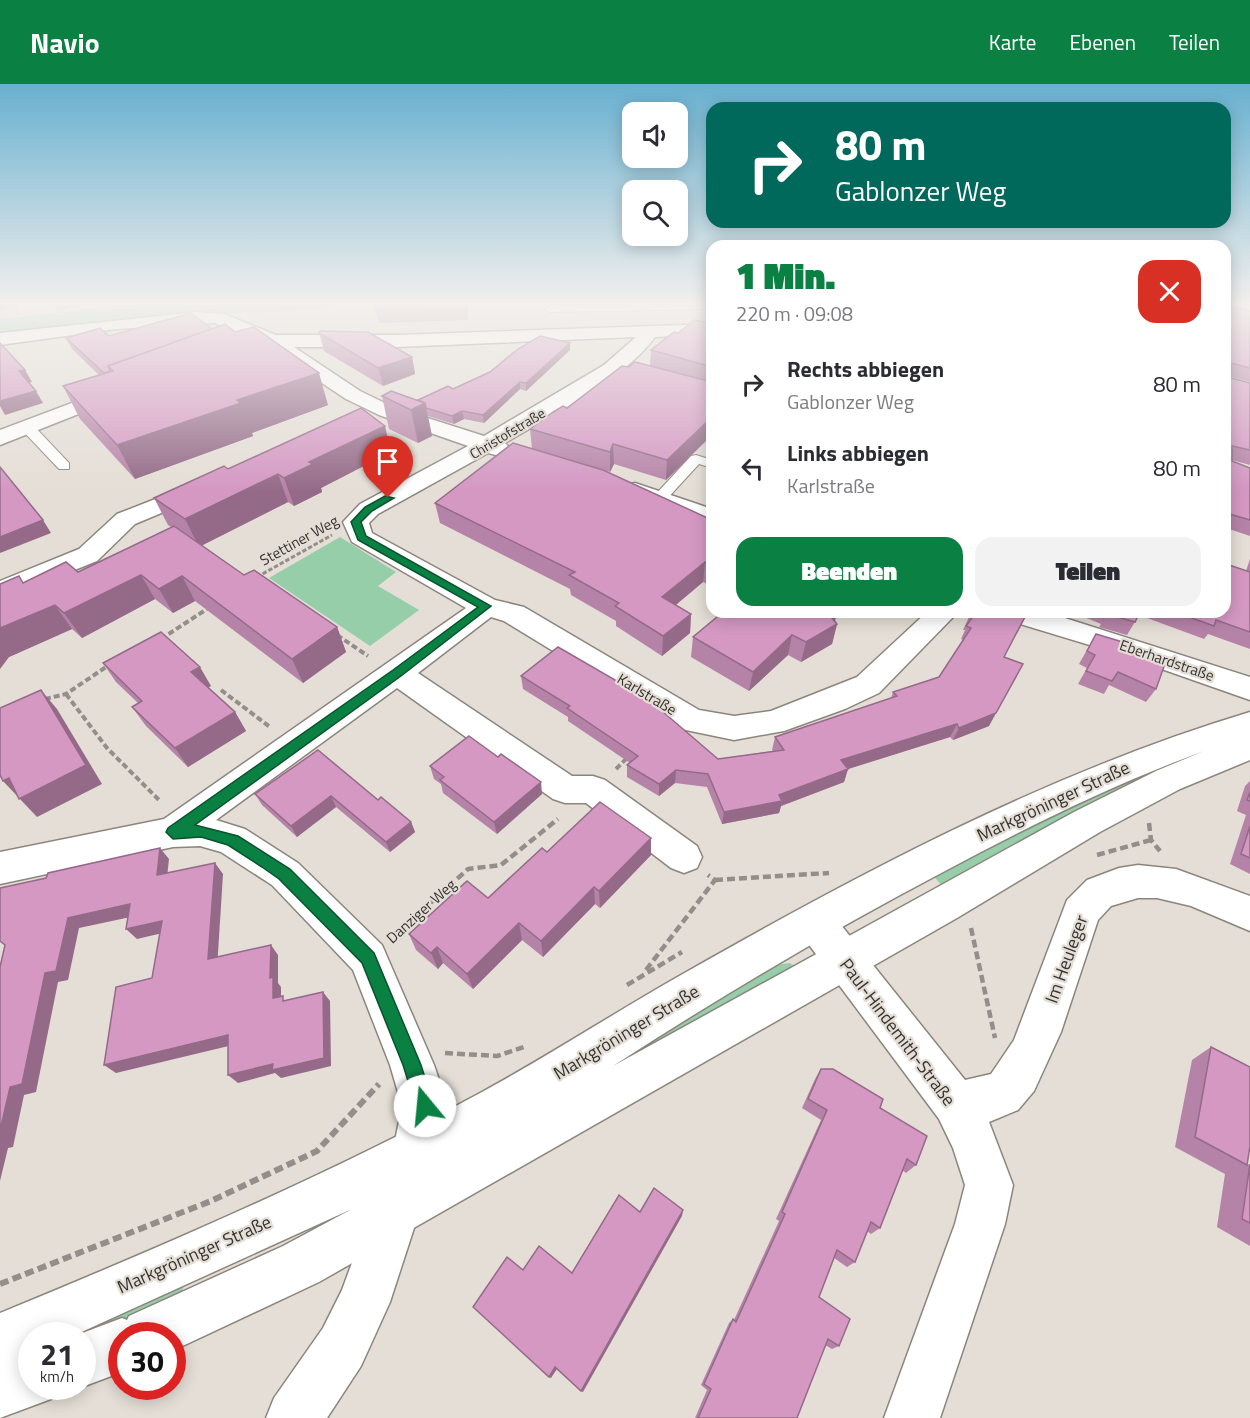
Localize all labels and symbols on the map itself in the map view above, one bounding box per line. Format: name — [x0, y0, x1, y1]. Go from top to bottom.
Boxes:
street label: Christofstraße — [465, 402, 549, 464]
pin — [362, 436, 413, 498]
street label: Stettiner Weg — [255, 509, 343, 571]
street label: Eberhardstraße — [1117, 633, 1217, 687]
street label: Karlstraße — [613, 667, 681, 721]
street label: Markgröninger Straße — [972, 754, 1134, 848]
street label: Danziger Weg — [381, 873, 461, 949]
street label: Im Heuleger — [1038, 911, 1094, 1007]
street label: Paul-Hindemith-Straße — [833, 953, 963, 1111]
street label: Markgröninger Straße — [548, 978, 704, 1086]
position arrow — [393, 1074, 457, 1138]
street label: Markgröninger Straße — [113, 1208, 275, 1300]
speed limit sign: 30 — [108, 1322, 186, 1400]

